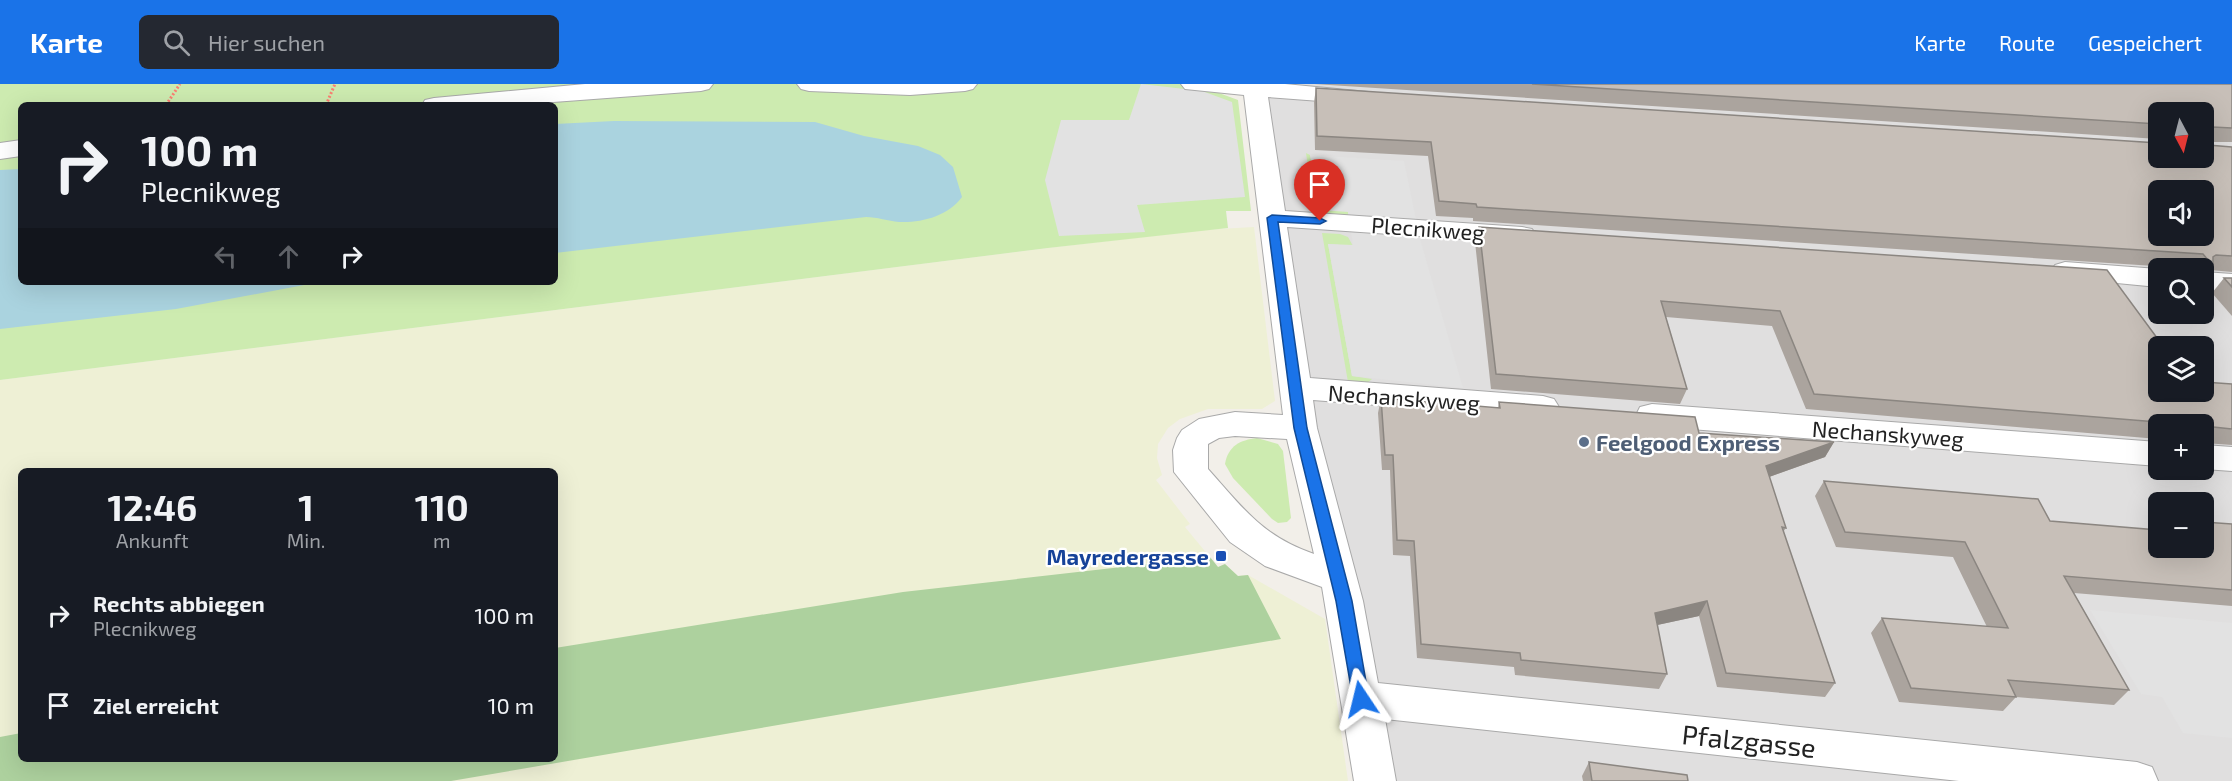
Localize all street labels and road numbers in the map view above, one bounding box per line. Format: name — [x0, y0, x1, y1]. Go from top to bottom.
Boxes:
street label: Plecnikweg — [1370, 211, 1486, 245]
street label: Nechanskyweg — [1327, 379, 1481, 415]
street label: Nechanskyweg — [1811, 415, 1965, 451]
street label: Pfalzgasse — [1680, 717, 1818, 764]

